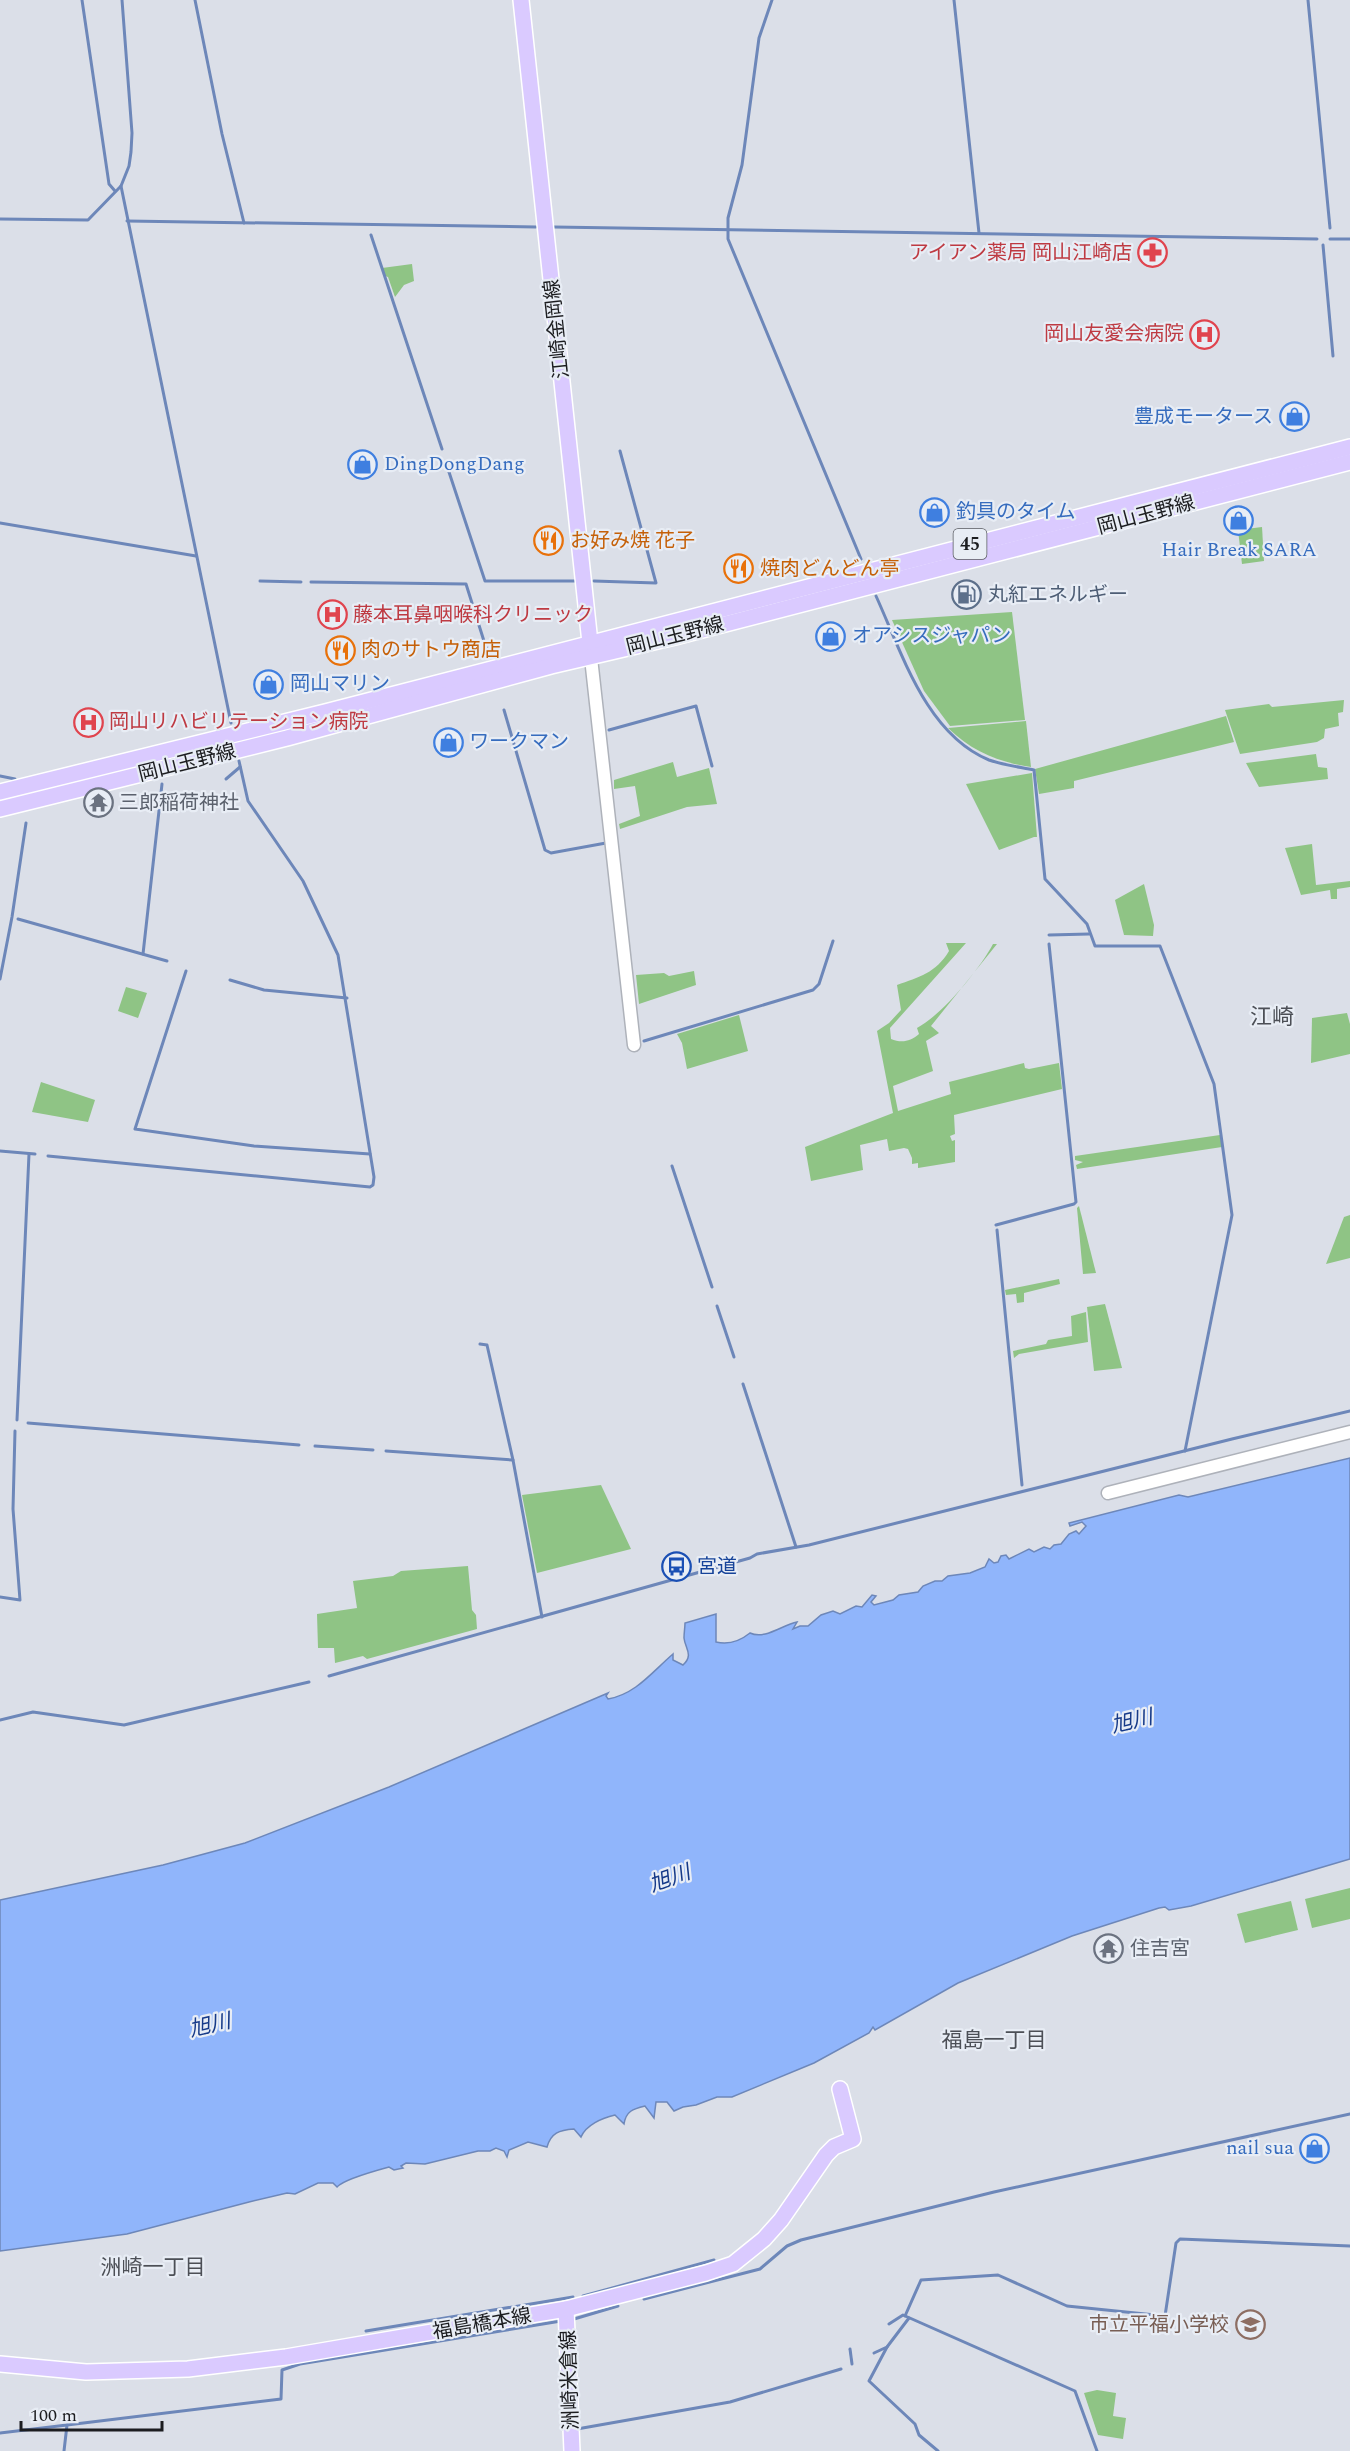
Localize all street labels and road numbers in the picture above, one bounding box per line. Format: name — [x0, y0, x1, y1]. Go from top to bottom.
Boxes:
street label: 江崎金岡線 — [537, 278, 577, 380]
street label: 岡山玉野線 — [1094, 488, 1198, 542]
road number: 45 — [954, 529, 986, 559]
street label: 岡山玉野線 — [623, 609, 727, 663]
street label: 岡山玉野線 — [135, 736, 239, 790]
street label: 福島橋本線 — [430, 2301, 534, 2347]
street label: 洲崎米倉線 — [553, 2330, 587, 2430]

